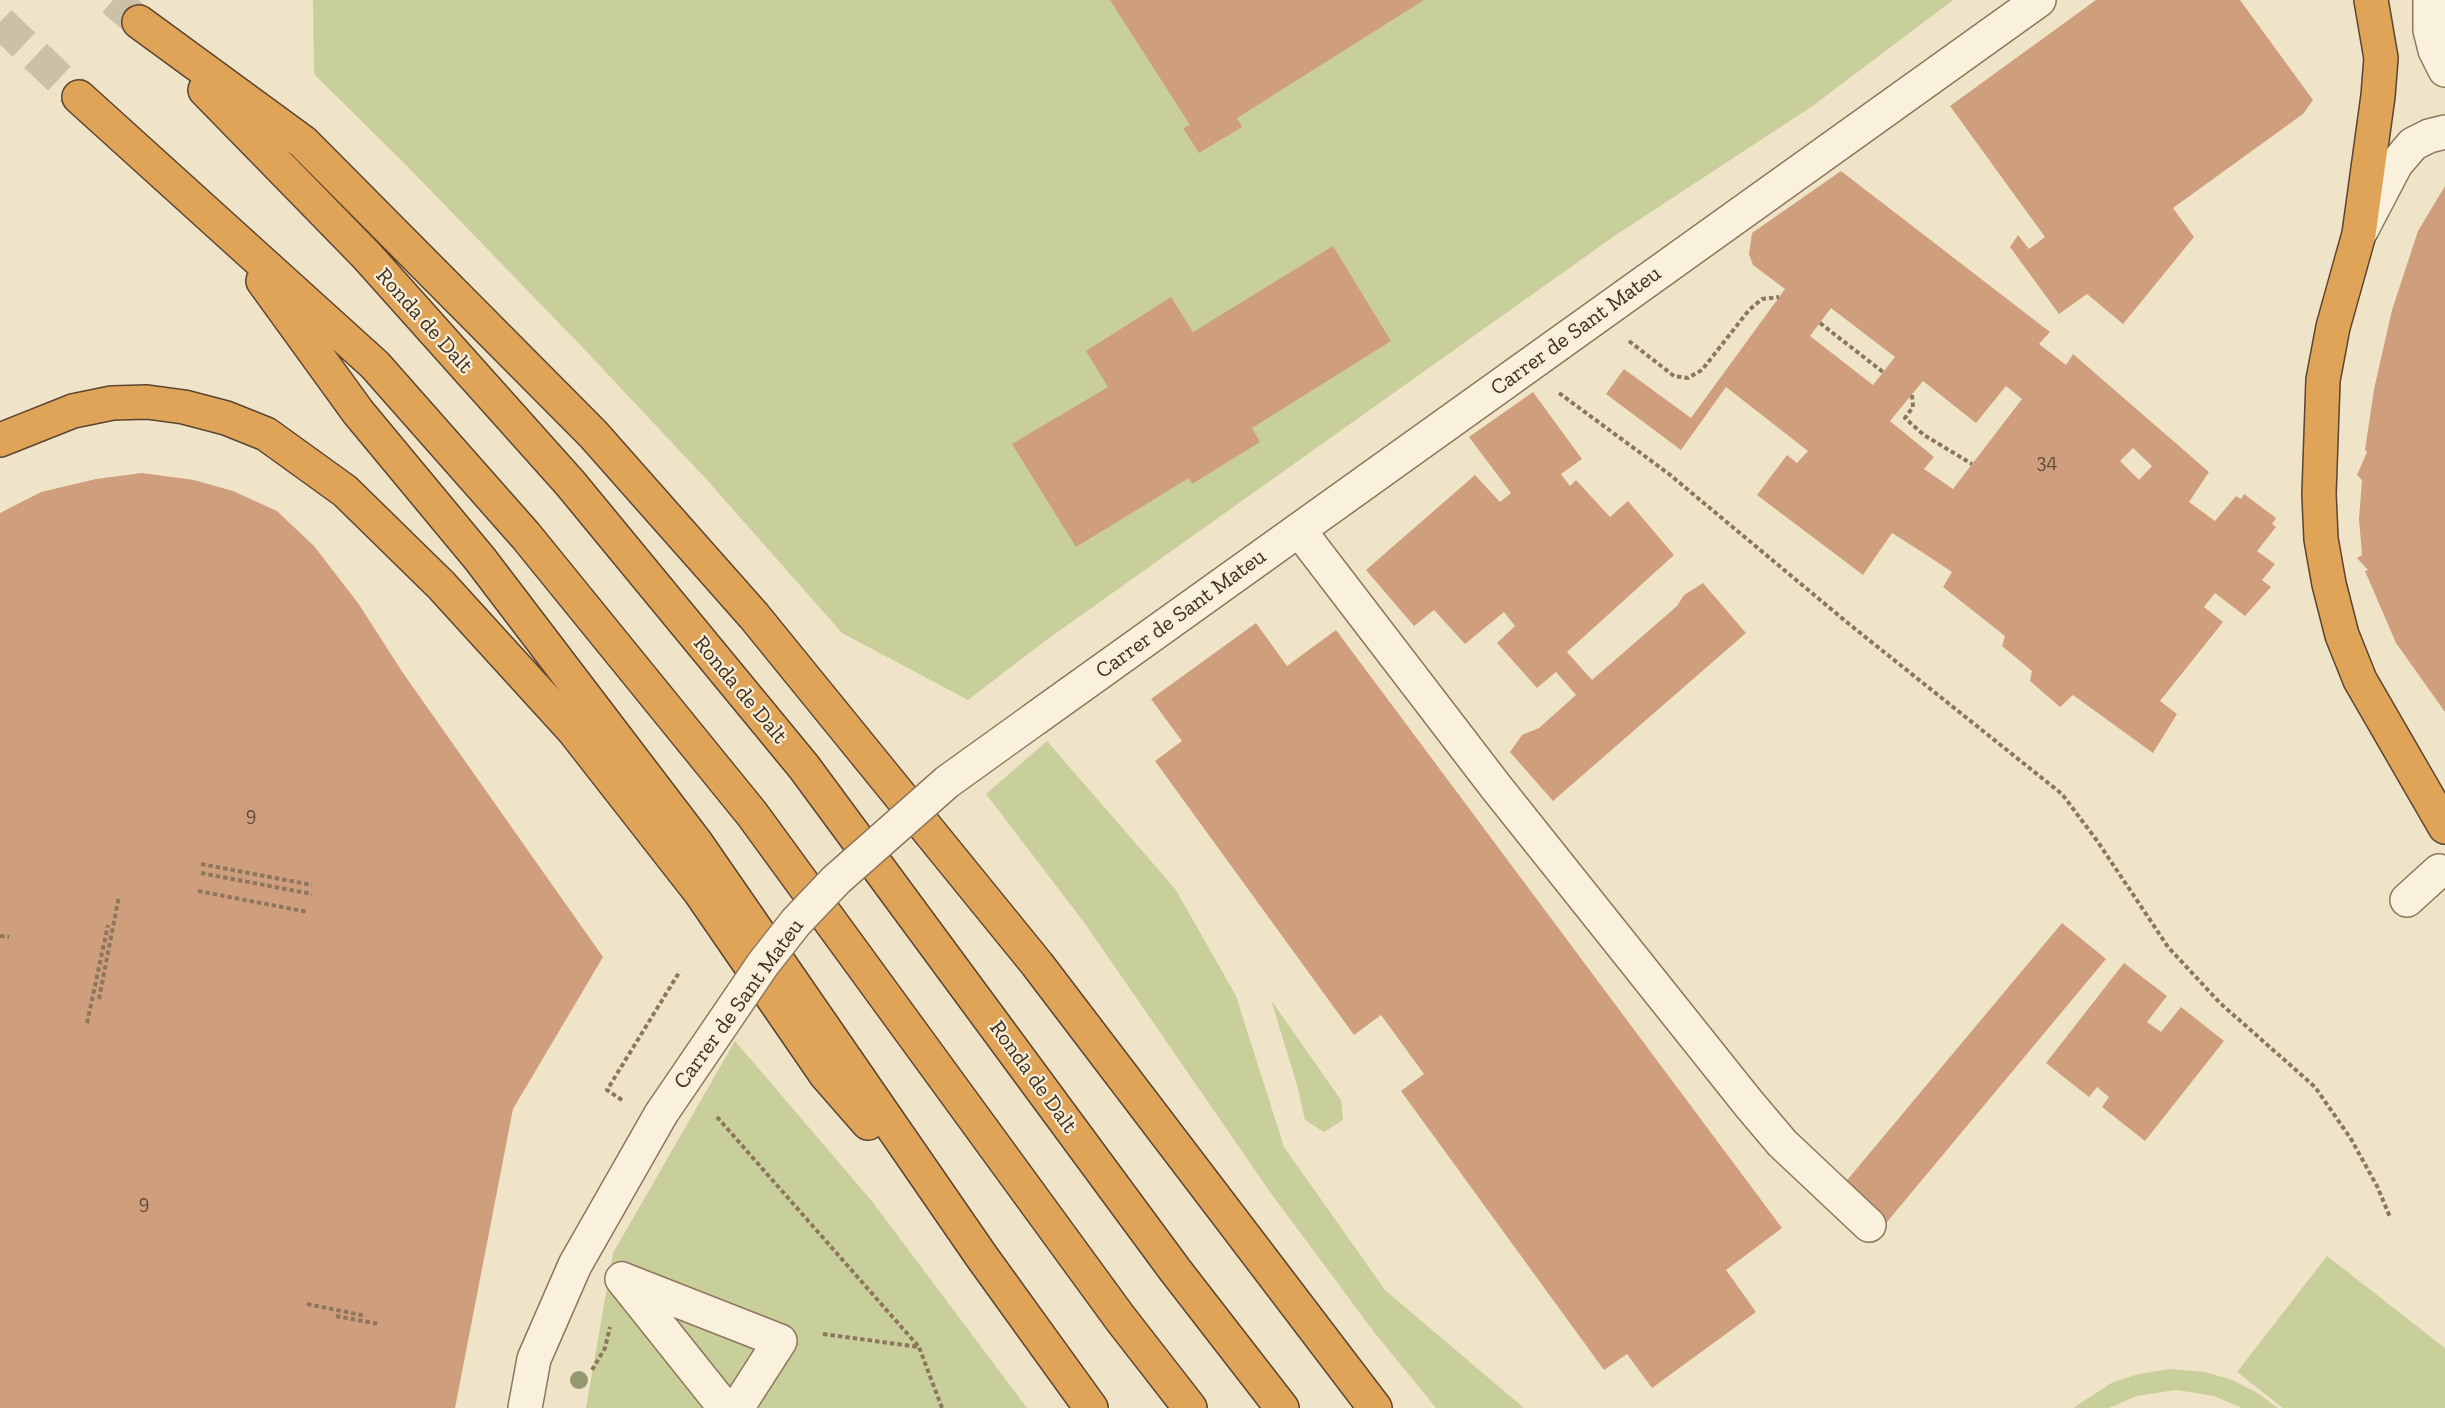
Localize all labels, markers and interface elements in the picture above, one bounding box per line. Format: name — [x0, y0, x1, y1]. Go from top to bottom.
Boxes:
street label: Carrer de Sant Mateu — [1486, 260, 1666, 402]
street label: Ronda de Dalt — [370, 263, 478, 379]
house number: 34 — [2037, 450, 2057, 474]
street label: Carrer de Sant Mateu — [1091, 543, 1271, 685]
street label: Ronda de Dalt — [687, 631, 793, 749]
house number: 9 — [246, 803, 256, 827]
street label: Carrer de Sant Mateu — [668, 914, 810, 1094]
street label: Ronda de Dalt — [983, 1016, 1083, 1138]
house number: 9 — [139, 1191, 149, 1215]

